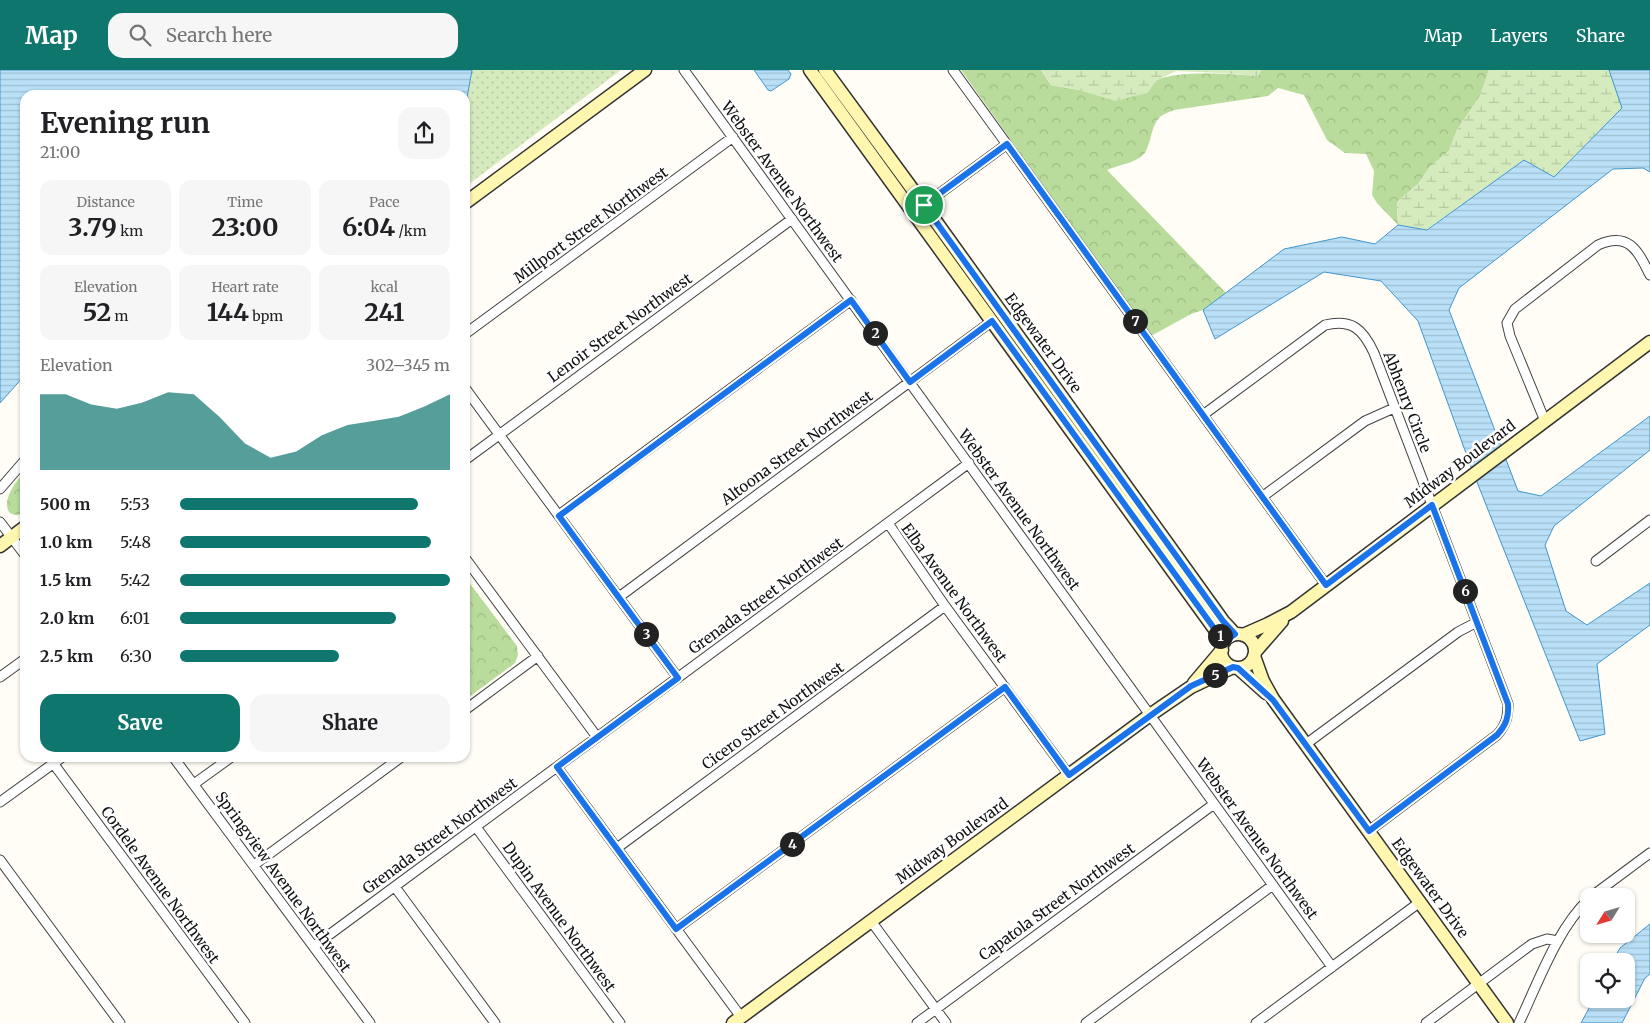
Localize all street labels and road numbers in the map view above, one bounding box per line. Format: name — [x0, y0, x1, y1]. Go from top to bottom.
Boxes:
street label: Webster Avenue Northwest — [717, 97, 847, 266]
street label: Millport Street Northwest — [510, 162, 672, 287]
street label: Lenoir Street Northwest — [544, 269, 696, 386]
street label: Edgewater Drive — [1001, 289, 1086, 396]
street label: Abhenry Circle — [1379, 348, 1436, 455]
street label: Altoona Street Northwest — [716, 386, 876, 510]
street label: Midway Boulevard — [1400, 416, 1519, 512]
street label: Webster Avenue Northwest — [954, 425, 1084, 594]
street label: Elba Avenue Northwest — [898, 519, 1011, 666]
street label: Grenada Street Northwest — [685, 533, 847, 658]
street label: Cicero Street Northwest — [698, 658, 848, 773]
street label: Webster Avenue Northwest — [1192, 754, 1322, 923]
street label: Grenada Street Northwest — [359, 773, 521, 898]
street label: Springview Avenue Northwest — [211, 788, 355, 976]
street label: Midway Boulevard — [892, 793, 1012, 888]
street label: Cordele Avenue Northwest — [97, 802, 224, 967]
street label: Edgewater Drive — [1388, 834, 1473, 941]
street label: Dupin Avenue Northwest — [499, 838, 620, 995]
street label: Capatola Street Northwest — [975, 839, 1138, 965]

